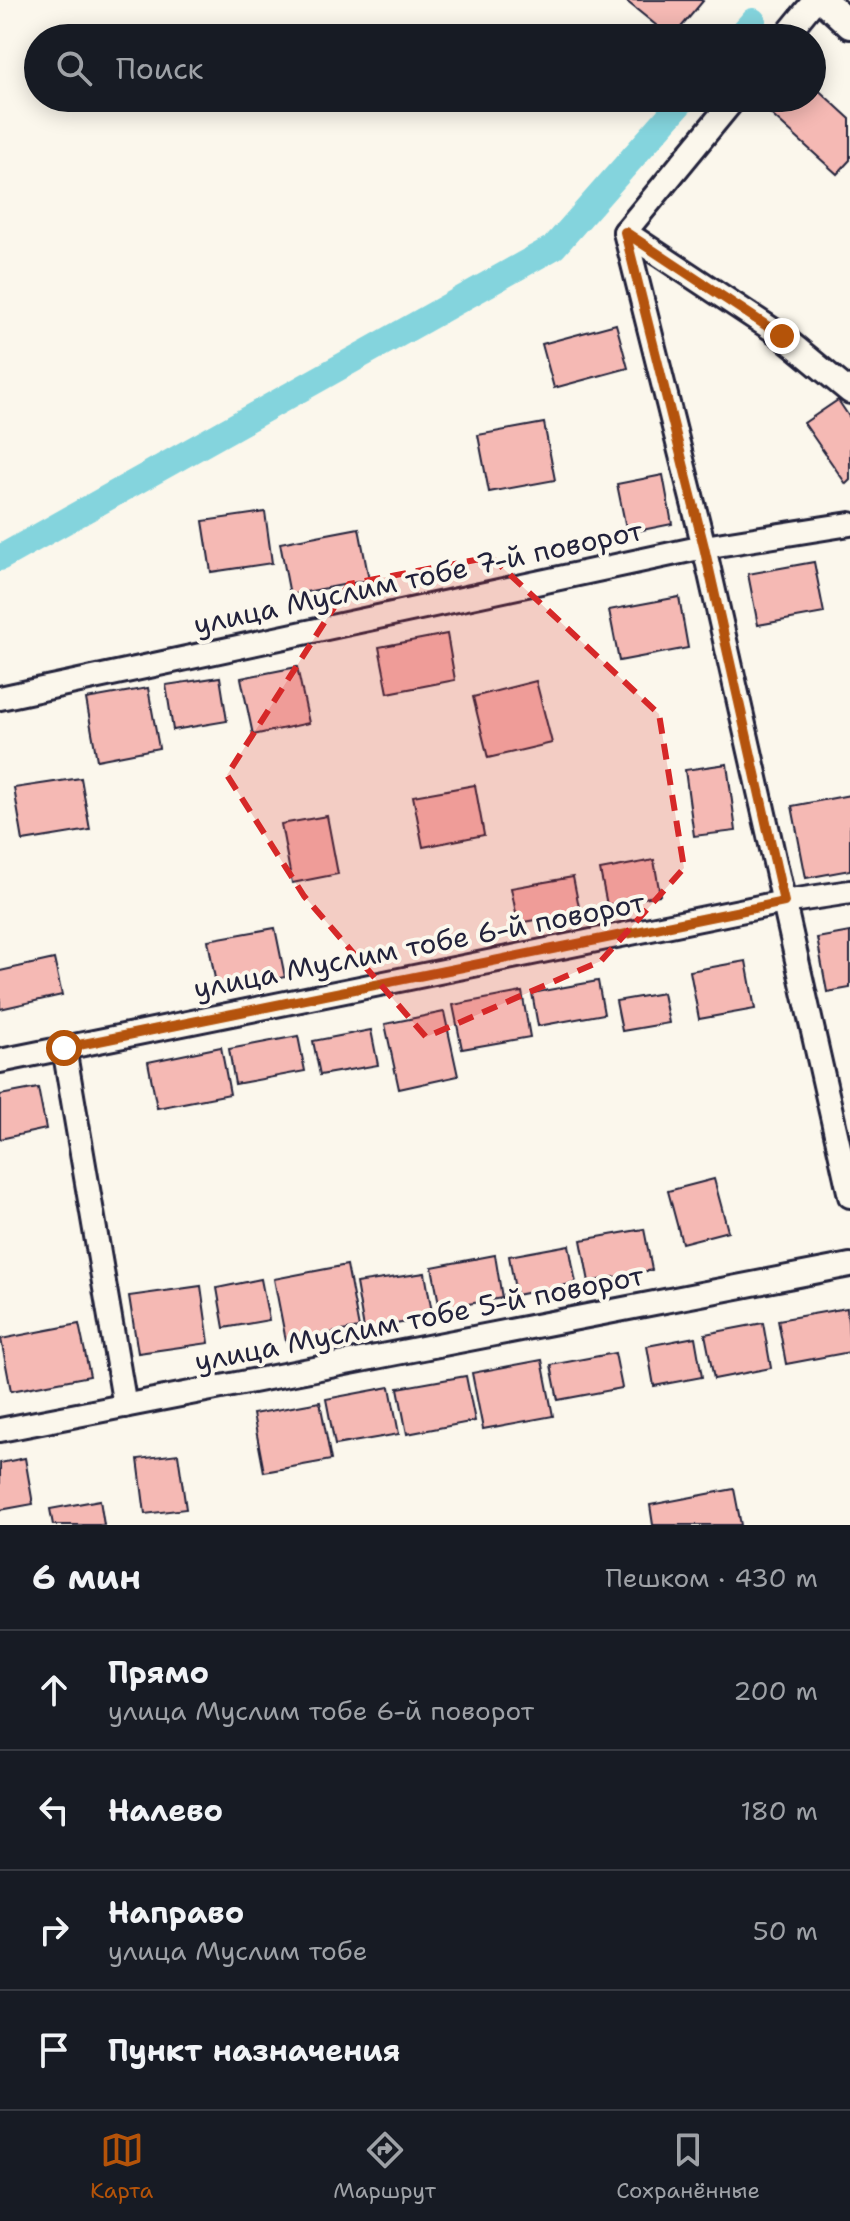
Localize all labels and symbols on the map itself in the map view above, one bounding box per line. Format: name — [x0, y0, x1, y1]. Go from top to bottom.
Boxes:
route end — [764, 318, 800, 354]
street label: улица Муслим тобе 7-й поворот — [190, 511, 647, 643]
street label: улица Муслим тобе 6-й поворот — [190, 882, 648, 1007]
route start — [46, 1030, 82, 1066]
street label: улица Муслим тобе 5-й поворот — [191, 1256, 647, 1380]

